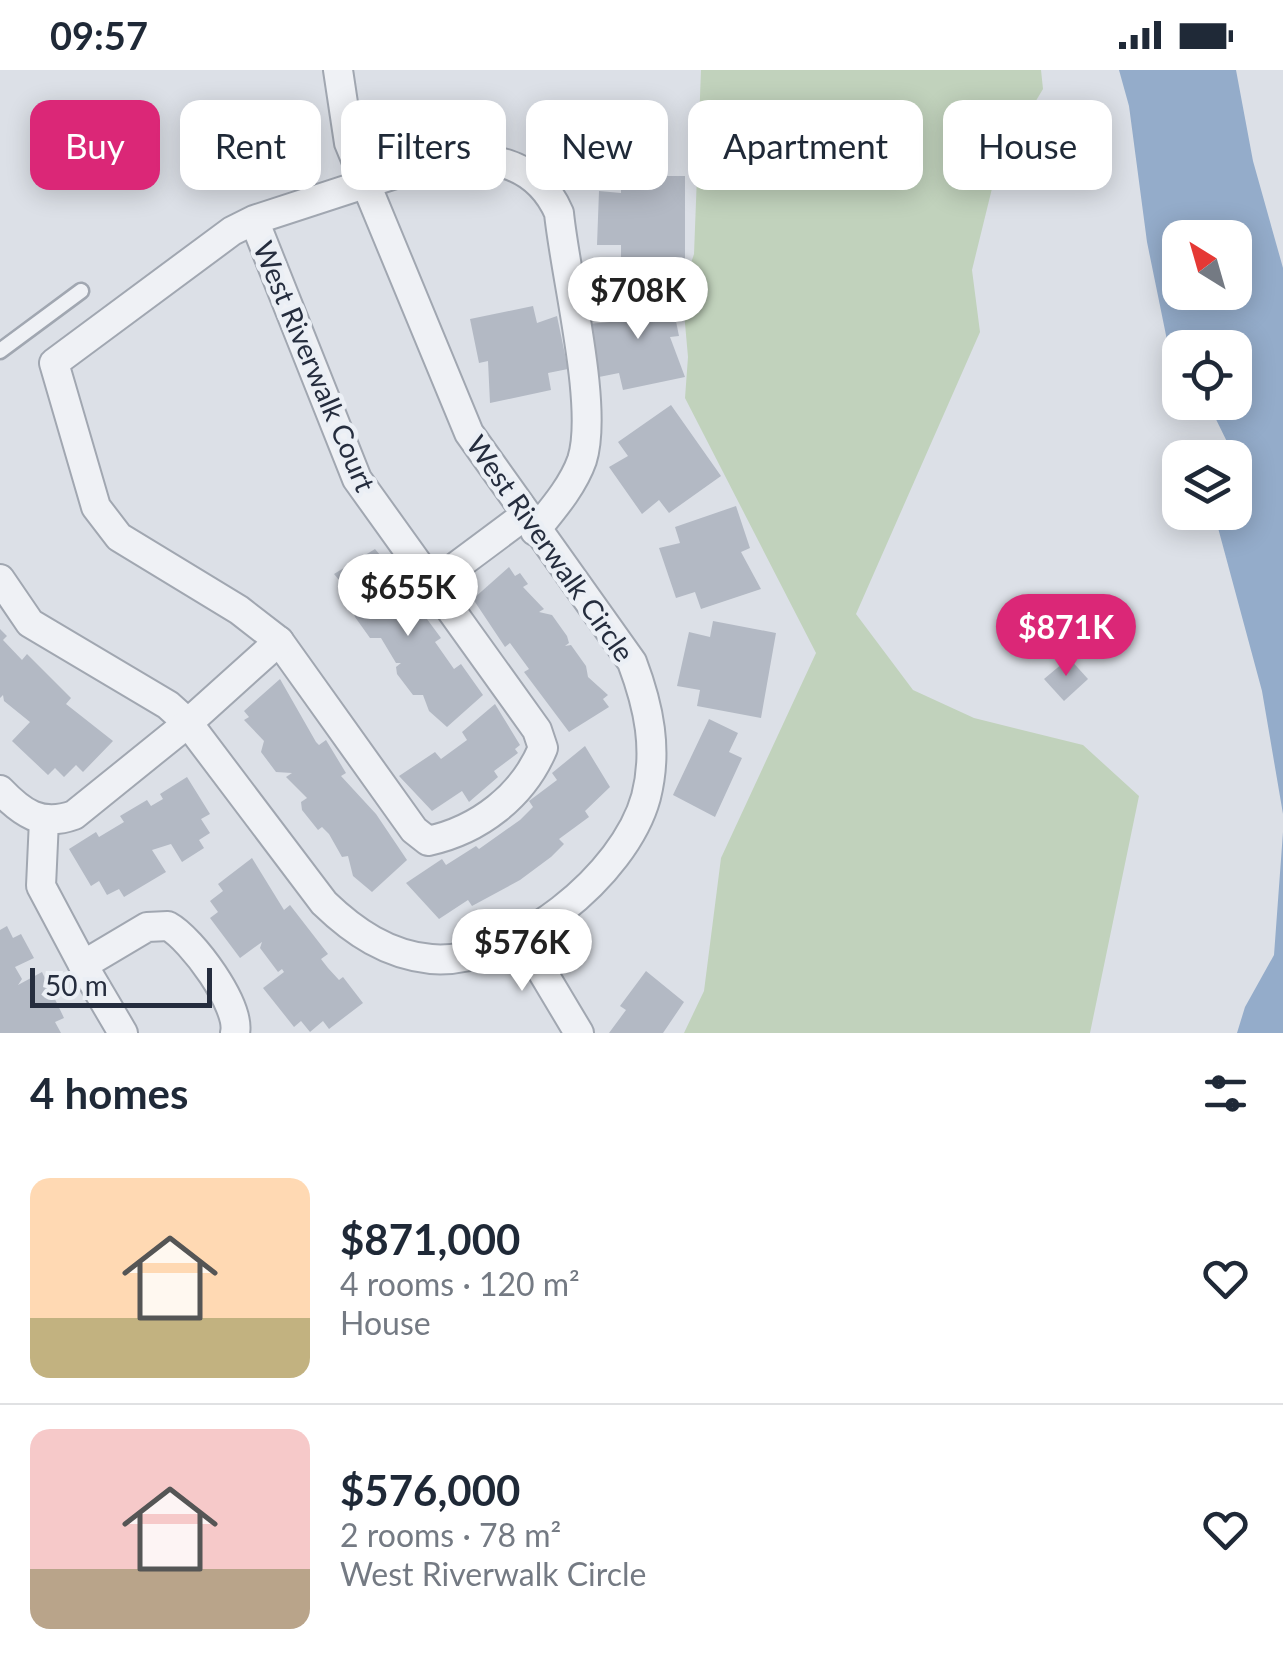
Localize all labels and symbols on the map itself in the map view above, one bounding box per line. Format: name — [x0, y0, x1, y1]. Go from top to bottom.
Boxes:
north arrow — [1162, 220, 1252, 310]
street label: West Riverwalk Court — [247, 236, 383, 496]
pin: $708K — [568, 257, 708, 342]
street label: West Riverwalk Circle — [460, 428, 642, 668]
pin: $655K — [338, 554, 478, 639]
pin: $871K — [996, 594, 1136, 679]
pin: $576K — [452, 909, 592, 994]
scale bar — [30, 963, 212, 1008]

